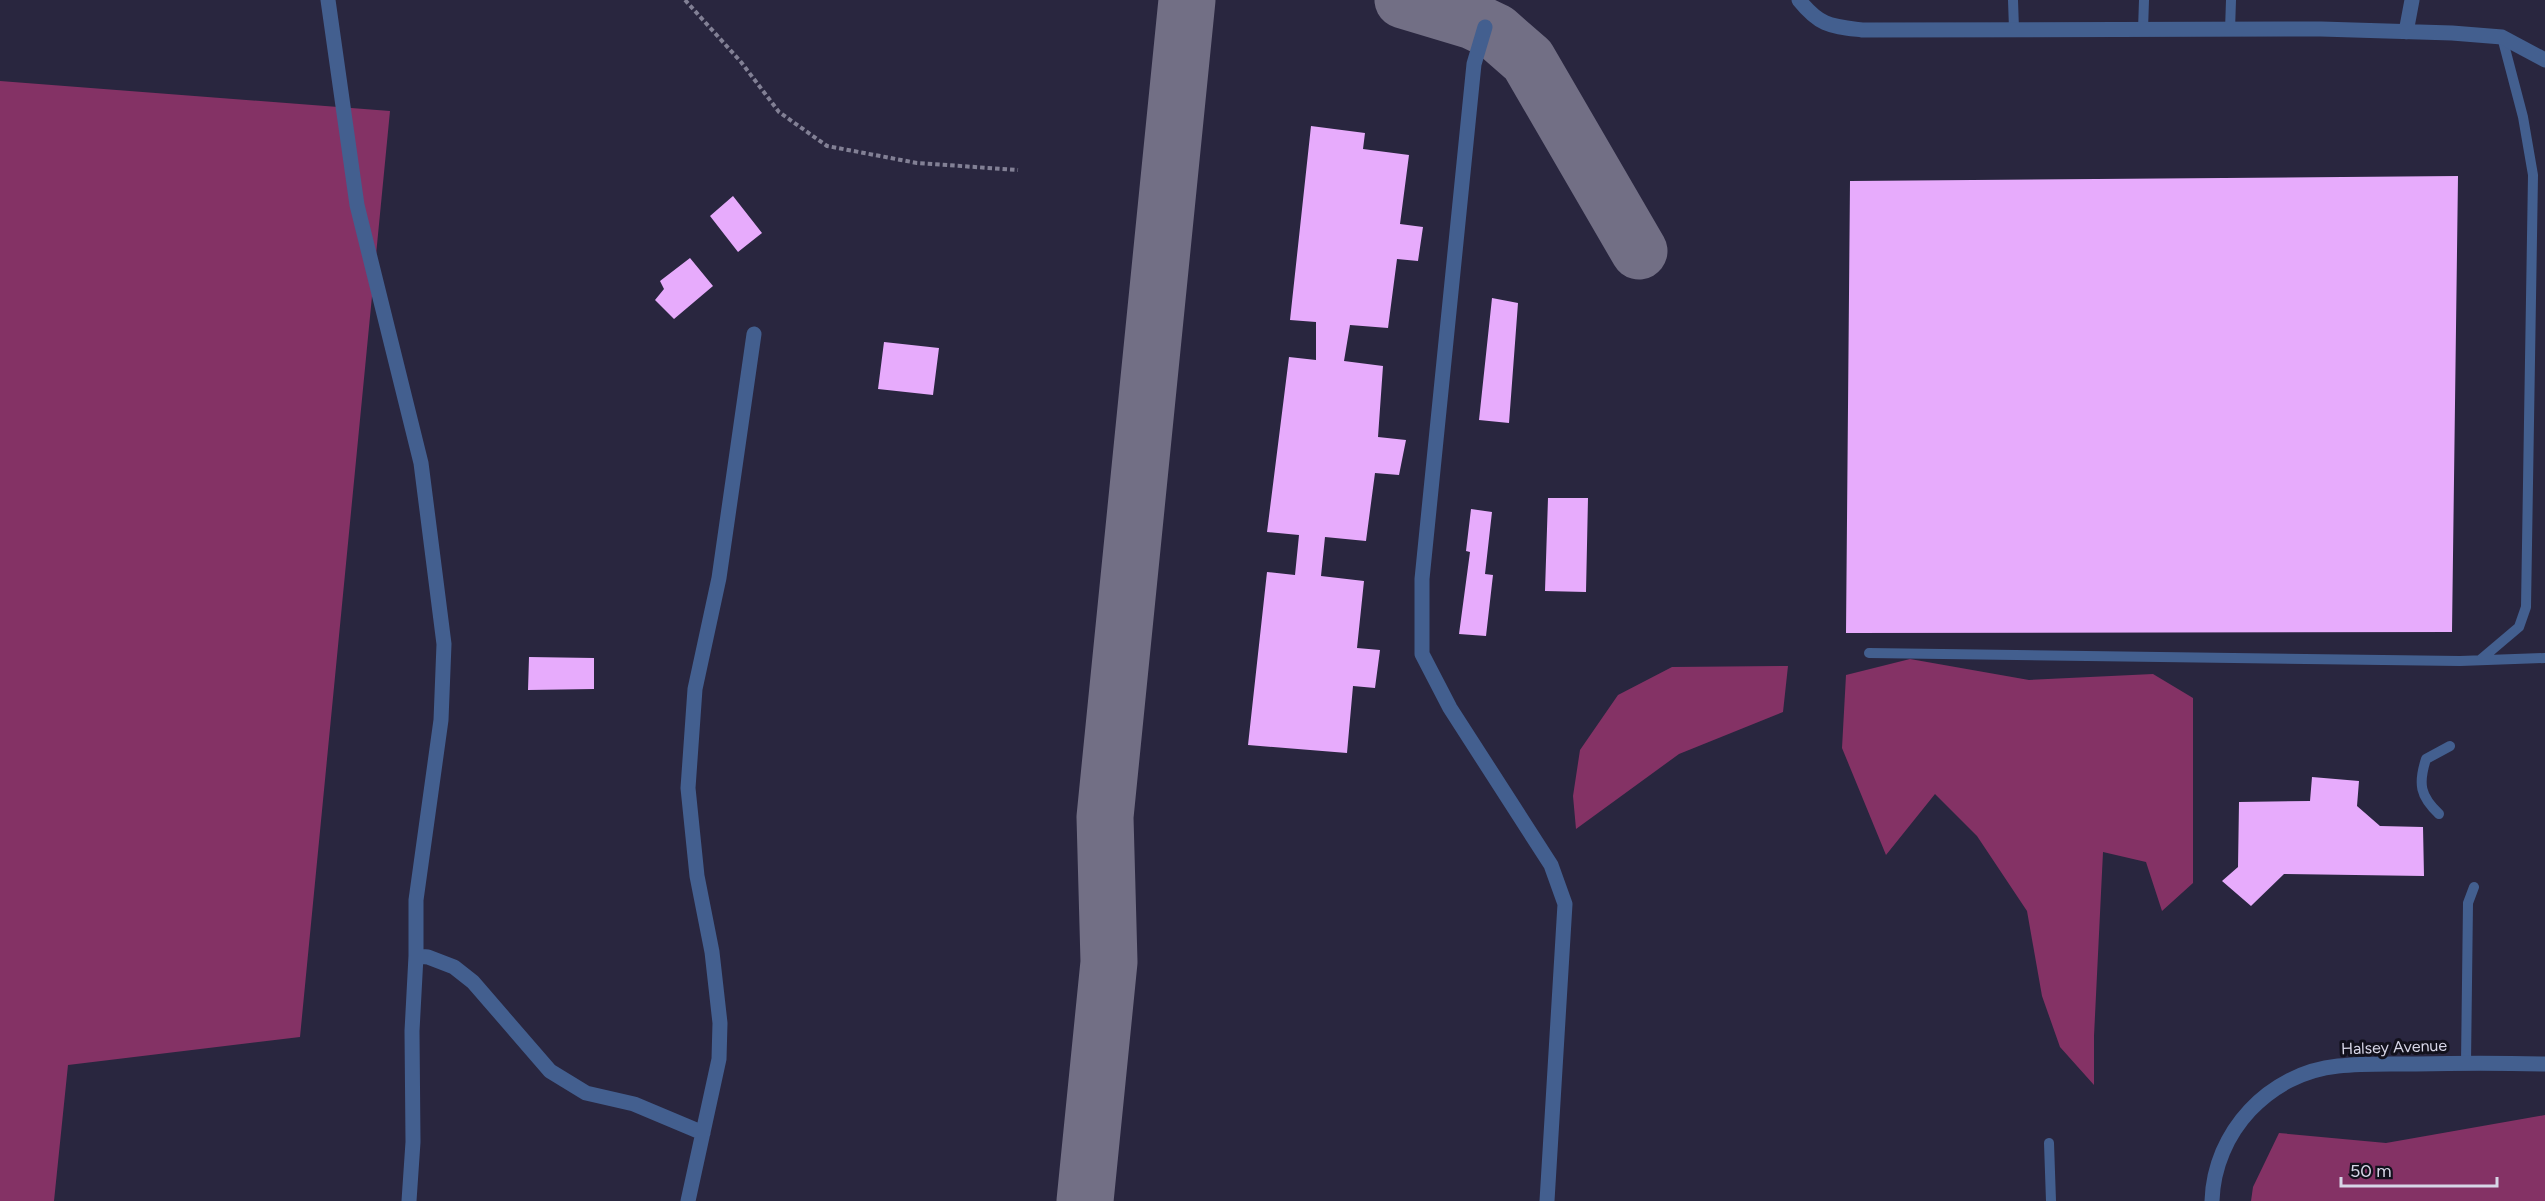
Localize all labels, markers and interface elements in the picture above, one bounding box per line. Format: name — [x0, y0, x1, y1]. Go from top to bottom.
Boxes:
street label: Halsey Avenue — [2341, 1036, 2448, 1058]
scale bar — [2341, 1150, 2497, 1188]
text: 50 m — [2350, 1160, 2392, 1182]

